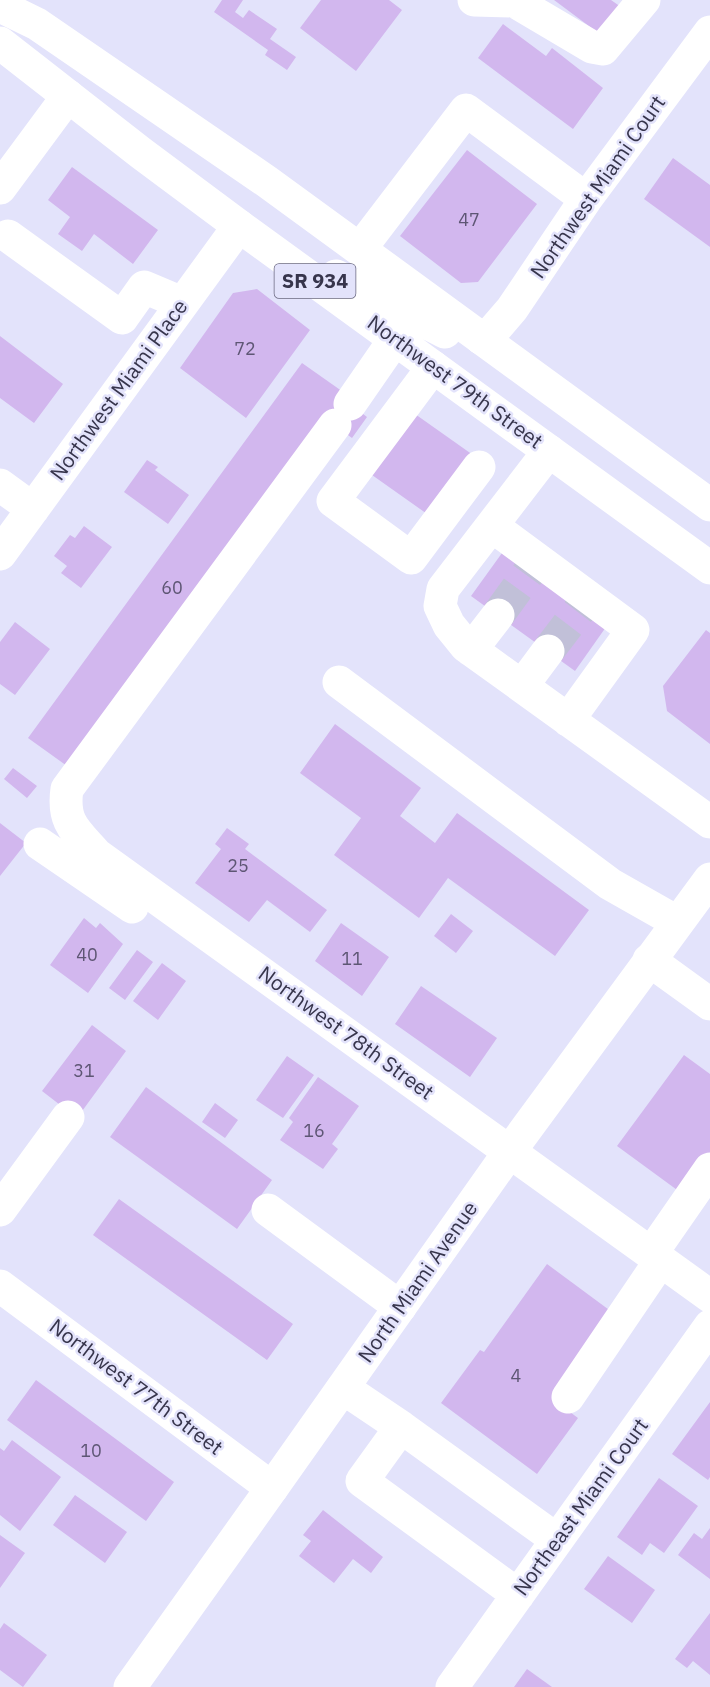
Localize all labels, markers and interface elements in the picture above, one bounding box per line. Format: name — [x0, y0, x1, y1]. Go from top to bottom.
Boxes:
street label: Northwest Miami Court — [523, 89, 671, 284]
house number: 47 — [458, 208, 480, 231]
road number: SR 934 — [274, 264, 356, 298]
street label: Northwest Miami Place — [43, 293, 193, 486]
street label: Northwest 79th Street — [362, 308, 549, 454]
house number: 72 — [234, 337, 256, 360]
house number: 60 — [161, 576, 183, 599]
house number: 25 — [227, 854, 249, 877]
house number: 40 — [76, 943, 98, 966]
house number: 11 — [341, 947, 363, 970]
street label: Northwest 78th Street — [253, 959, 440, 1105]
house number: 31 — [73, 1059, 95, 1082]
house number: 16 — [303, 1119, 325, 1142]
street label: North Miami Avenue — [351, 1195, 483, 1368]
street label: Northwest 77th Street — [44, 1312, 229, 1461]
house number: 4 — [511, 1364, 522, 1387]
street label: Northeast Miami Court — [506, 1412, 654, 1601]
house number: 10 — [80, 1439, 102, 1462]

